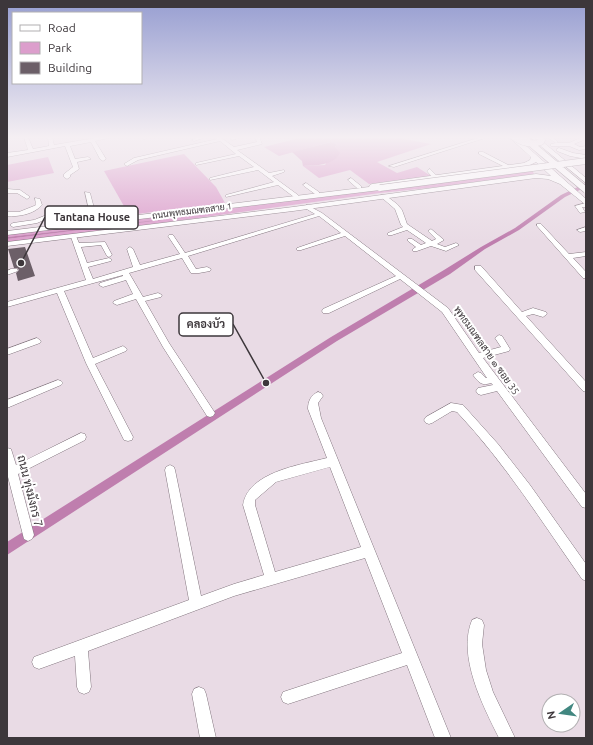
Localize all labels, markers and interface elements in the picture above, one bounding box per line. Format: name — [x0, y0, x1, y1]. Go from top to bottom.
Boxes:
legend — [12, 12, 142, 84]
text: Road — [48, 21, 76, 34]
text: Park — [48, 41, 72, 54]
text: Building — [48, 61, 92, 74]
street label: ถนนพุทธมณฑลสาย 1 — [151, 201, 233, 222]
callout: Tantana House — [45, 206, 138, 229]
text: Tantana House — [54, 211, 130, 223]
street label: พุทธมณฑลสาย ๑ ซอย 35 — [450, 304, 521, 398]
callout: คลองบัว — [179, 313, 233, 336]
text: คลองบัว — [187, 317, 225, 330]
street label: ถนน ทุ่งมังกร 7 — [12, 454, 46, 529]
north arrow — [541, 693, 581, 733]
text: N — [544, 710, 558, 721]

